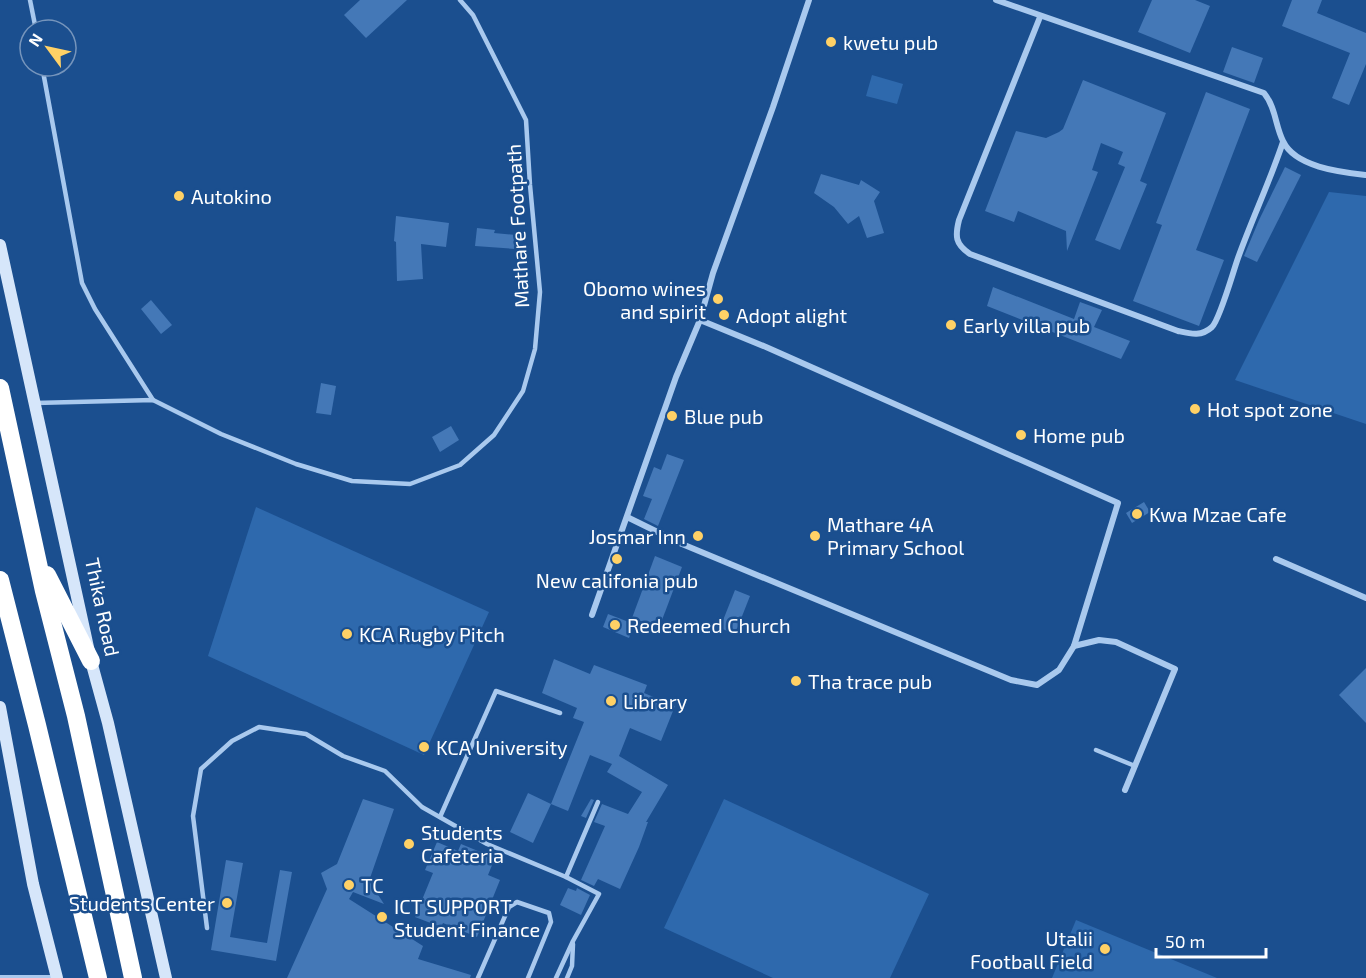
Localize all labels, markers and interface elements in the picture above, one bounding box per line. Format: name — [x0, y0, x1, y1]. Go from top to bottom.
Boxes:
north arrow — [18, 18, 78, 78]
text: N — [24, 30, 46, 50]
place label: kwetu pub — [843, 30, 938, 54]
marker: kwetu pub — [824, 35, 838, 49]
street label: Mathare Footpath — [501, 143, 533, 309]
place label: Autokino — [191, 184, 272, 208]
marker: Autokino — [172, 189, 186, 203]
place label: Obomo wines and spirit — [583, 276, 706, 323]
marker: Obomo wines and spirit — [711, 292, 725, 306]
place label: Adopt alight — [736, 303, 848, 327]
marker: Adopt alight — [717, 308, 731, 322]
place label: Early villa pub — [963, 313, 1090, 337]
marker: Early villa pub — [944, 318, 958, 332]
place label: Hot spot zone — [1207, 397, 1333, 421]
marker: Hot spot zone — [1188, 402, 1202, 416]
place label: Blue pub — [684, 404, 763, 428]
marker: Blue pub — [665, 409, 679, 423]
place label: Home pub — [1033, 423, 1125, 447]
marker: Home pub — [1014, 428, 1028, 442]
place label: Kwa Mzae Cafe — [1149, 502, 1287, 526]
marker: Kwa Mzae Cafe — [1130, 507, 1144, 521]
place label: Mathare 4A Primary School — [827, 512, 964, 559]
place label: Josmar Inn — [589, 524, 686, 548]
marker: Josmar Inn — [691, 529, 705, 543]
marker: Mathare 4A Primary School — [808, 529, 822, 543]
marker: New califonia pub — [610, 552, 624, 566]
street label: Thika Road — [81, 556, 125, 658]
place label: New califonia pub — [536, 568, 698, 592]
place label: Redeemed Church — [627, 613, 791, 637]
marker: Redeemed Church — [608, 618, 622, 632]
place label: KCA Rugby Pitch — [359, 622, 505, 646]
marker: KCA Rugby Pitch — [340, 627, 354, 641]
place label: Tha trace pub — [808, 669, 932, 693]
marker: Tha trace pub — [789, 674, 803, 688]
place label: Library — [623, 689, 688, 713]
marker: Library — [604, 694, 618, 708]
place label: KCA University — [436, 735, 568, 759]
marker: KCA University — [417, 740, 431, 754]
place label: Students Cafeteria — [421, 820, 504, 867]
marker: Students Cafeteria — [402, 837, 416, 851]
place label: TC — [361, 873, 384, 897]
marker: TC — [342, 878, 356, 892]
place label: Students Center — [69, 891, 215, 915]
place label: ICT SUPPORT Student Finance — [394, 894, 540, 941]
marker: Students Center — [220, 896, 234, 910]
marker: ICT SUPPORT Student Finance — [375, 910, 389, 924]
scale bar — [1156, 921, 1266, 959]
place label: Utalii Football Field — [970, 926, 1093, 973]
text: 50 m — [1165, 930, 1205, 952]
marker: Utalii Football Field — [1098, 942, 1112, 956]

